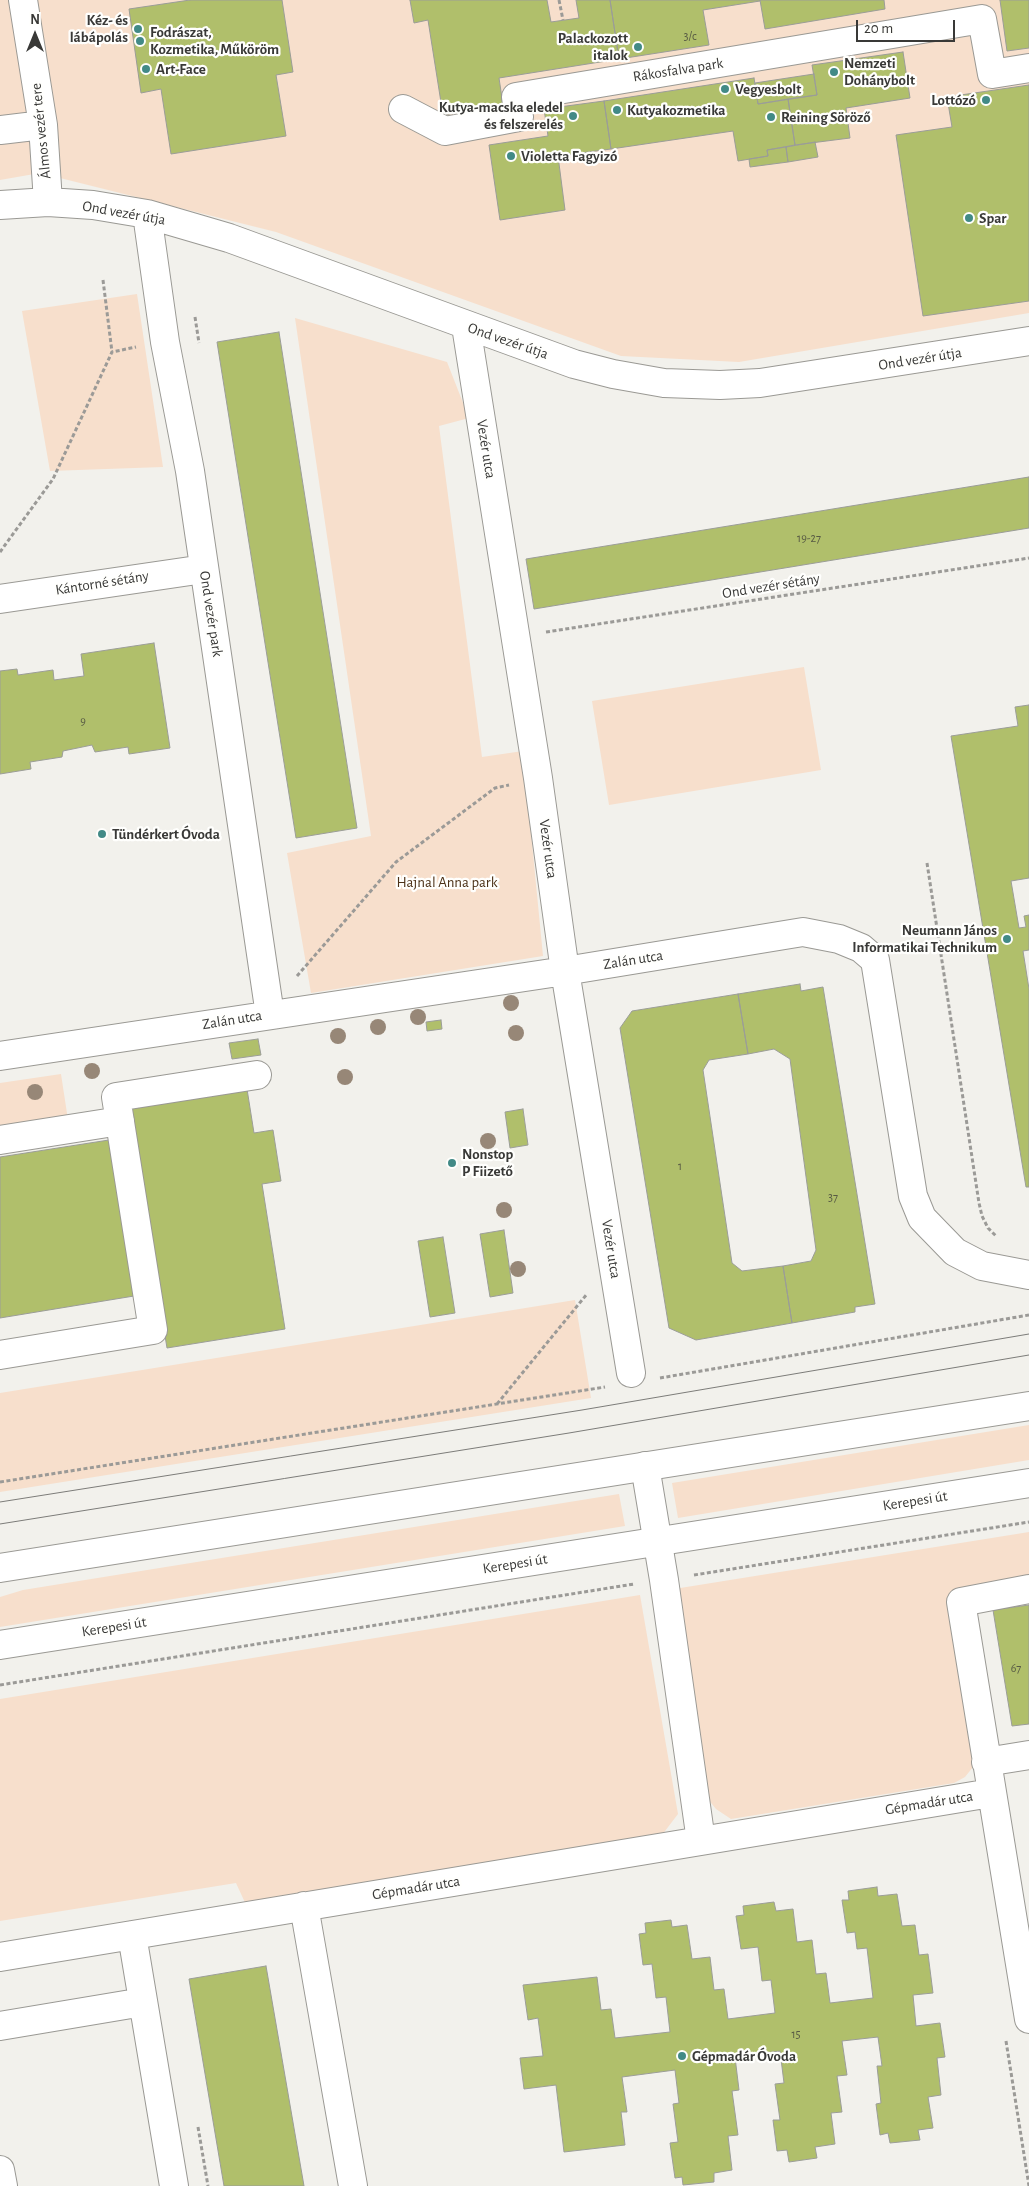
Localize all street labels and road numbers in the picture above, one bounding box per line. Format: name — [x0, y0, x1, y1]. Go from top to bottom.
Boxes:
street label: Rákosfalva park — [632, 54, 724, 86]
street label: Álmos vezér tere — [27, 82, 55, 180]
street label: Ond vezér útja — [81, 197, 167, 229]
street label: Ond vezér útja — [465, 319, 551, 363]
street label: Ond vezér útja — [877, 344, 963, 374]
street label: Vezér utca — [472, 418, 500, 480]
street label: Kántorné sétány — [54, 567, 150, 599]
street label: Ond vezér sétány — [721, 569, 821, 603]
street label: Ond vezér park — [195, 570, 227, 658]
street label: Vezér utca — [535, 818, 561, 880]
street label: Zalán utca — [602, 946, 664, 974]
street label: Zalán utca — [201, 1006, 263, 1034]
street label: Vezér utca — [597, 1218, 625, 1280]
street label: Kerepesi út — [881, 1487, 949, 1515]
street label: Kerepesi út — [481, 1550, 549, 1578]
street label: Kerepesi út — [80, 1613, 148, 1641]
street label: Gépmadár utca — [884, 1787, 974, 1819]
street label: Gépmadár utca — [371, 1872, 461, 1904]

